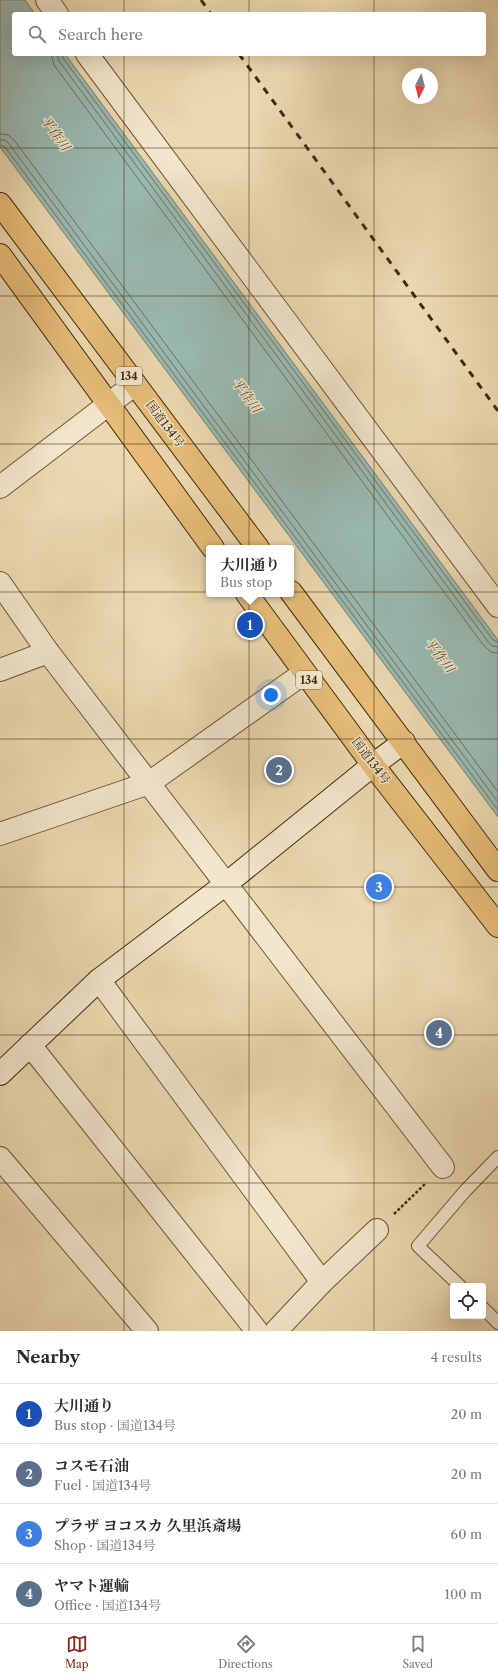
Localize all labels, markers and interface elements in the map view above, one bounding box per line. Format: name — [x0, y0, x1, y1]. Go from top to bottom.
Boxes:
search box — [12, 12, 486, 56]
icon: search — [26, 23, 48, 45]
text: Search here — [58, 25, 143, 44]
north arrow — [402, 68, 438, 104]
water label: 平作川 — [38, 113, 75, 155]
road number: 134 — [116, 367, 142, 385]
water label: 平作川 — [229, 375, 266, 417]
street label: 国道134号 — [143, 397, 188, 450]
popup — [206, 545, 294, 597]
text: 大川通り — [220, 555, 280, 574]
text: Bus stop — [220, 574, 272, 590]
pin: 1 — [237, 610, 263, 640]
water label: 平作川 — [422, 635, 459, 677]
road number: 134 — [296, 671, 322, 689]
your location — [261, 685, 281, 705]
street label: 国道134号 — [349, 734, 394, 787]
pin: 2 — [266, 755, 292, 785]
pin: 3 — [366, 872, 392, 902]
pin: 4 — [426, 1018, 452, 1048]
map controls — [450, 1283, 486, 1319]
button: locate — [450, 1283, 486, 1319]
text: Nearby — [16, 1347, 80, 1367]
text: 4 results — [431, 1349, 482, 1365]
text: 大川通り — [54, 1396, 114, 1415]
text: 1 — [26, 1406, 32, 1422]
text: 20 m — [451, 1406, 482, 1422]
text: Bus stop · 国道134号 — [54, 1417, 176, 1433]
text: コスモ石油 — [54, 1456, 129, 1475]
text: 2 — [25, 1466, 33, 1482]
text: 20 m — [451, 1466, 482, 1482]
text: Fuel · 国道134号 — [54, 1477, 151, 1493]
text: プラザ ヨコスカ 久里浜斎場 — [54, 1516, 242, 1535]
text: 3 — [25, 1526, 33, 1542]
text: 60 m — [451, 1526, 482, 1542]
text: Shop · 国道134号 — [54, 1537, 156, 1553]
text: ヤマト運輸 — [54, 1576, 129, 1595]
text: 4 — [25, 1586, 33, 1602]
text: 100 m — [444, 1586, 482, 1602]
text: Office · 国道134号 — [54, 1597, 161, 1613]
tab: Map — [65, 1633, 89, 1671]
tab: Directions — [218, 1633, 273, 1671]
tab: Saved — [403, 1633, 433, 1671]

